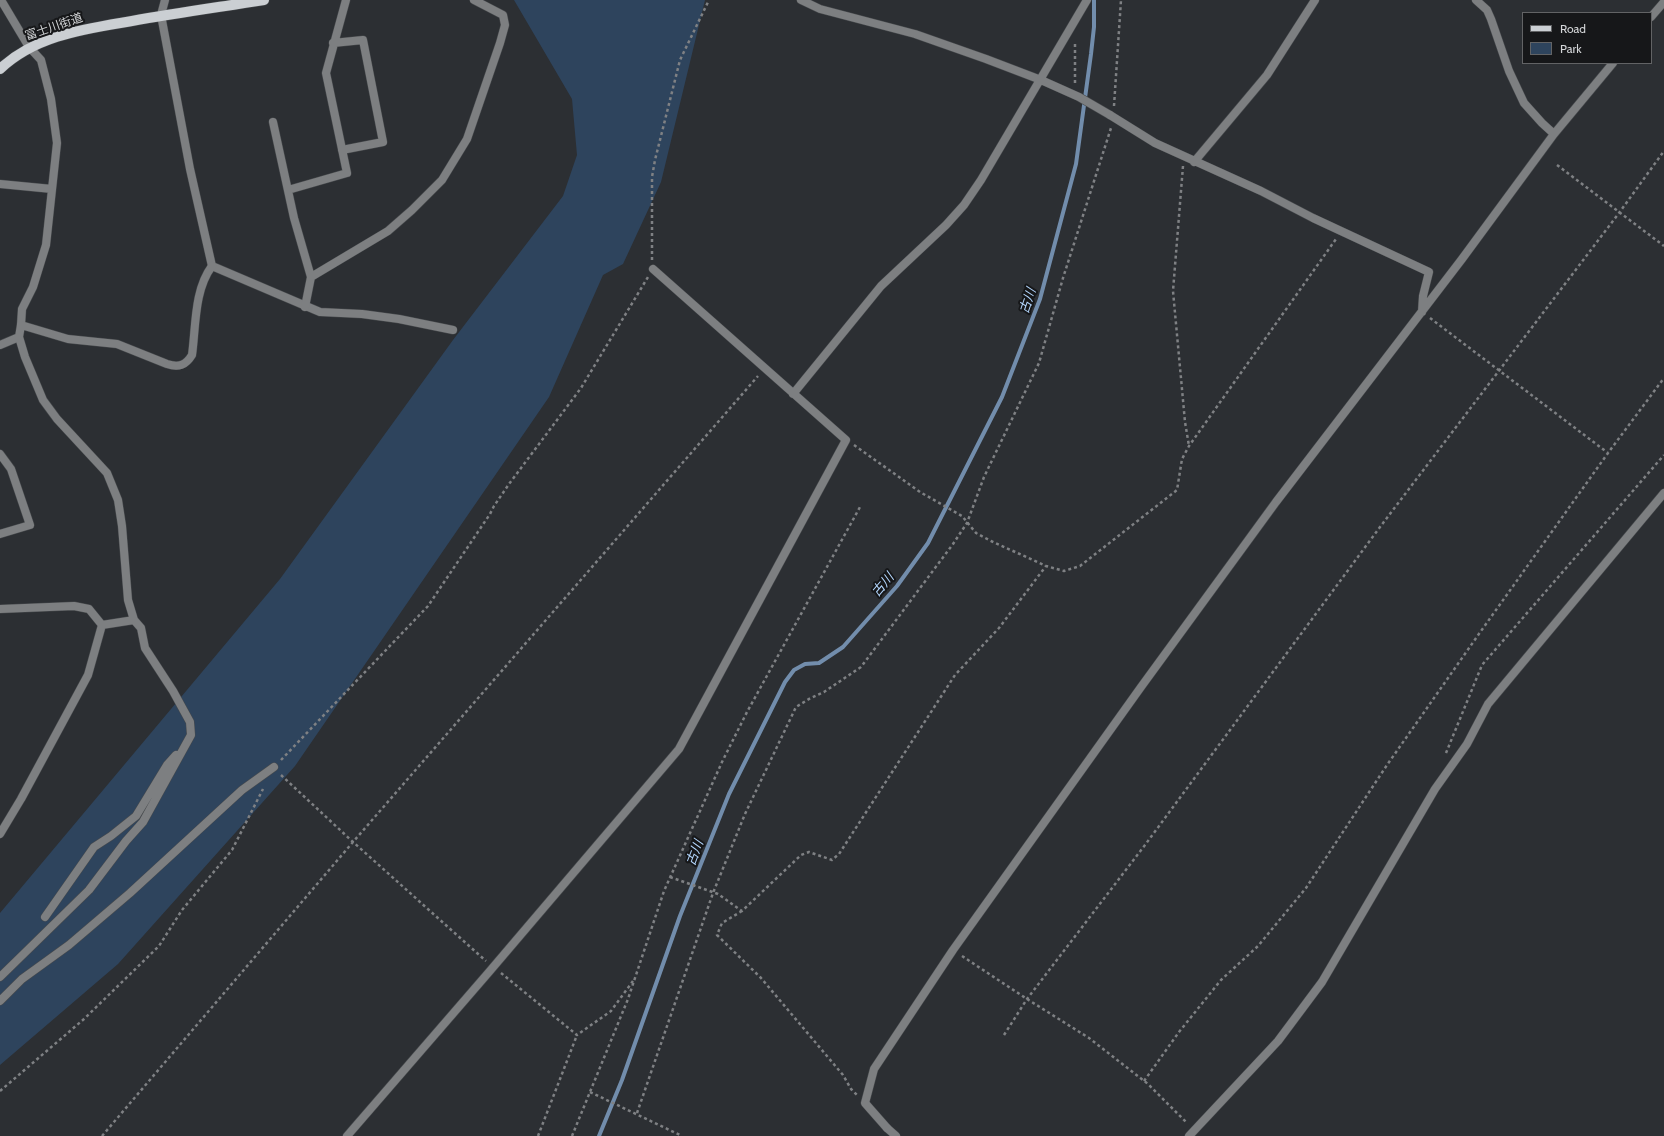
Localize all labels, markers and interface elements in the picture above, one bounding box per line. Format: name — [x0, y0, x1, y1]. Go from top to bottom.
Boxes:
street label: 富士川街道 — [23, 10, 85, 44]
legend — [1522, 12, 1652, 64]
text: Road — [1560, 21, 1586, 36]
text: Park — [1560, 41, 1582, 56]
water label: 古川 — [1016, 286, 1040, 316]
water label: 古川 — [869, 570, 897, 600]
water label: 古川 — [683, 838, 707, 868]

